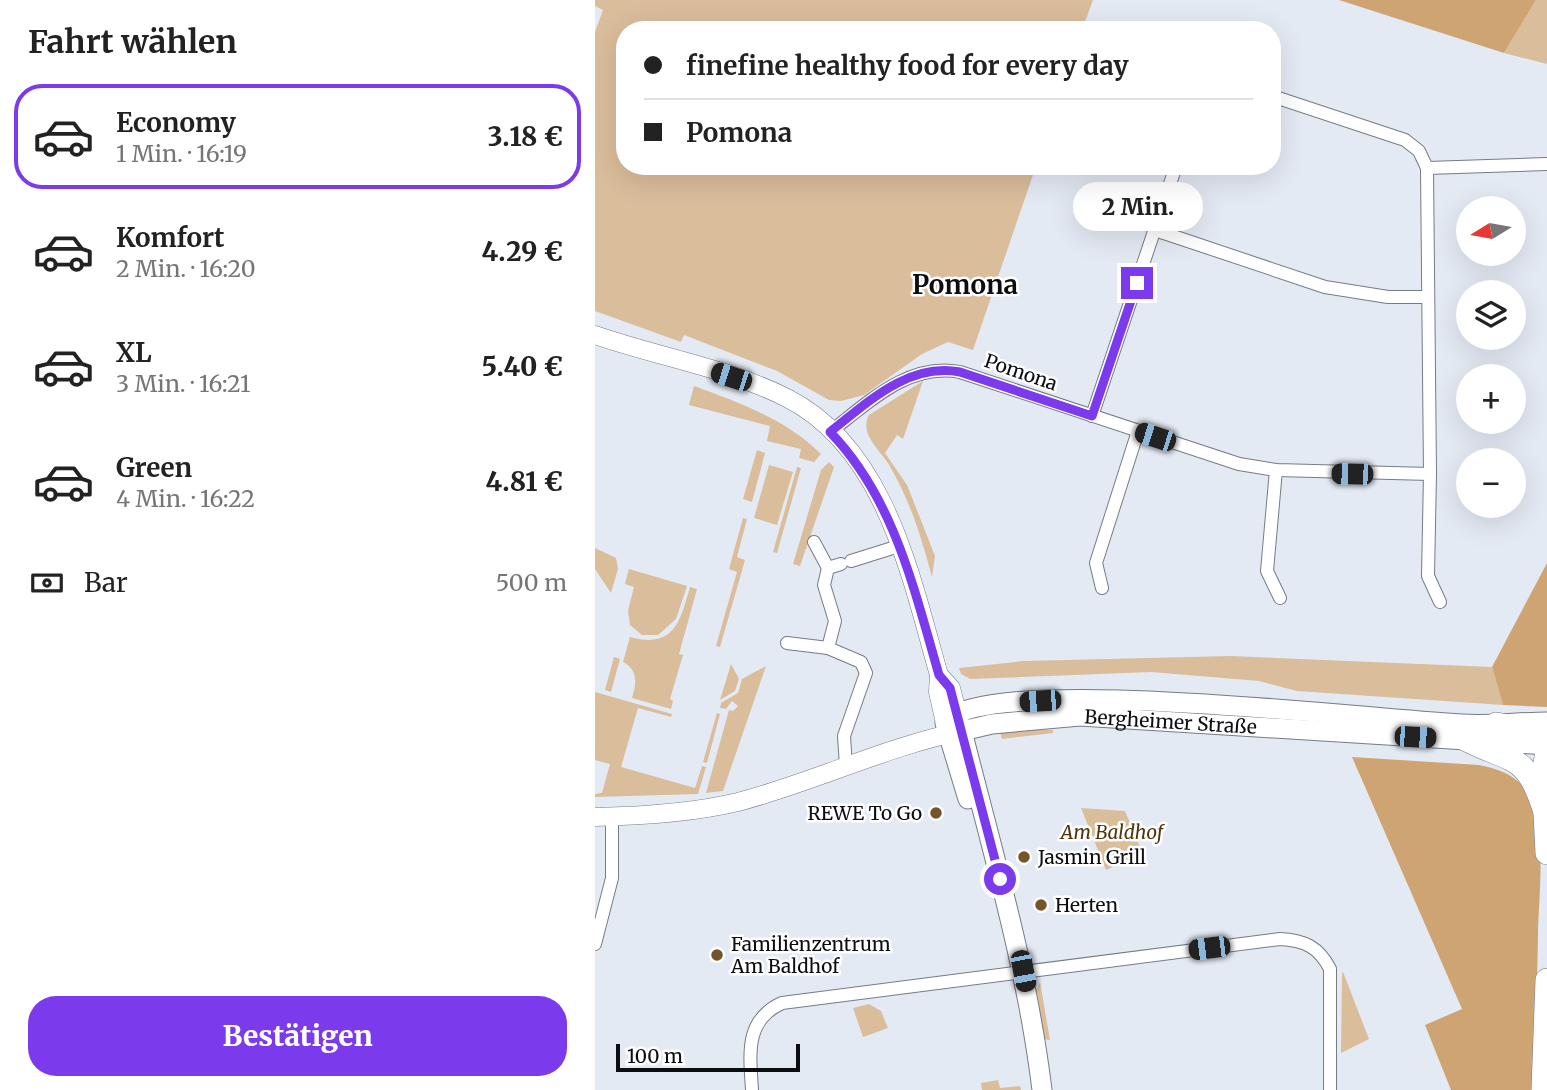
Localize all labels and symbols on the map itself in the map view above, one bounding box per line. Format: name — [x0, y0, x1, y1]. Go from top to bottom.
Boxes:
callout: 2 Min. — [1072, 182, 1202, 230]
north arrow — [1456, 196, 1526, 266]
route end — [1121, 267, 1153, 299]
district label: Pomona — [912, 268, 1018, 301]
street label: Pomona — [981, 348, 1061, 396]
car — [708, 361, 755, 393]
car — [1132, 421, 1179, 453]
car — [1331, 463, 1374, 485]
car — [1019, 689, 1062, 713]
street label: Bergheimer Straße — [1084, 704, 1258, 739]
car — [1394, 725, 1437, 749]
place label: REWE To Go — [807, 801, 922, 825]
marker: REWE To Go — [928, 805, 944, 821]
park label: Am Baldhof — [1059, 820, 1166, 844]
place label: Jasmin Grill — [1037, 845, 1146, 869]
marker: Jasmin Grill — [1016, 849, 1032, 865]
route start — [984, 863, 1016, 895]
place label: Herten — [1055, 893, 1118, 917]
marker: Herten — [1033, 897, 1049, 913]
place label: Familienzentrum Am Baldhof — [730, 932, 891, 978]
car — [1187, 935, 1232, 961]
marker: Familienzentrum Am Baldhof — [709, 947, 725, 963]
car — [1009, 948, 1038, 994]
scale bar — [616, 1041, 800, 1073]

